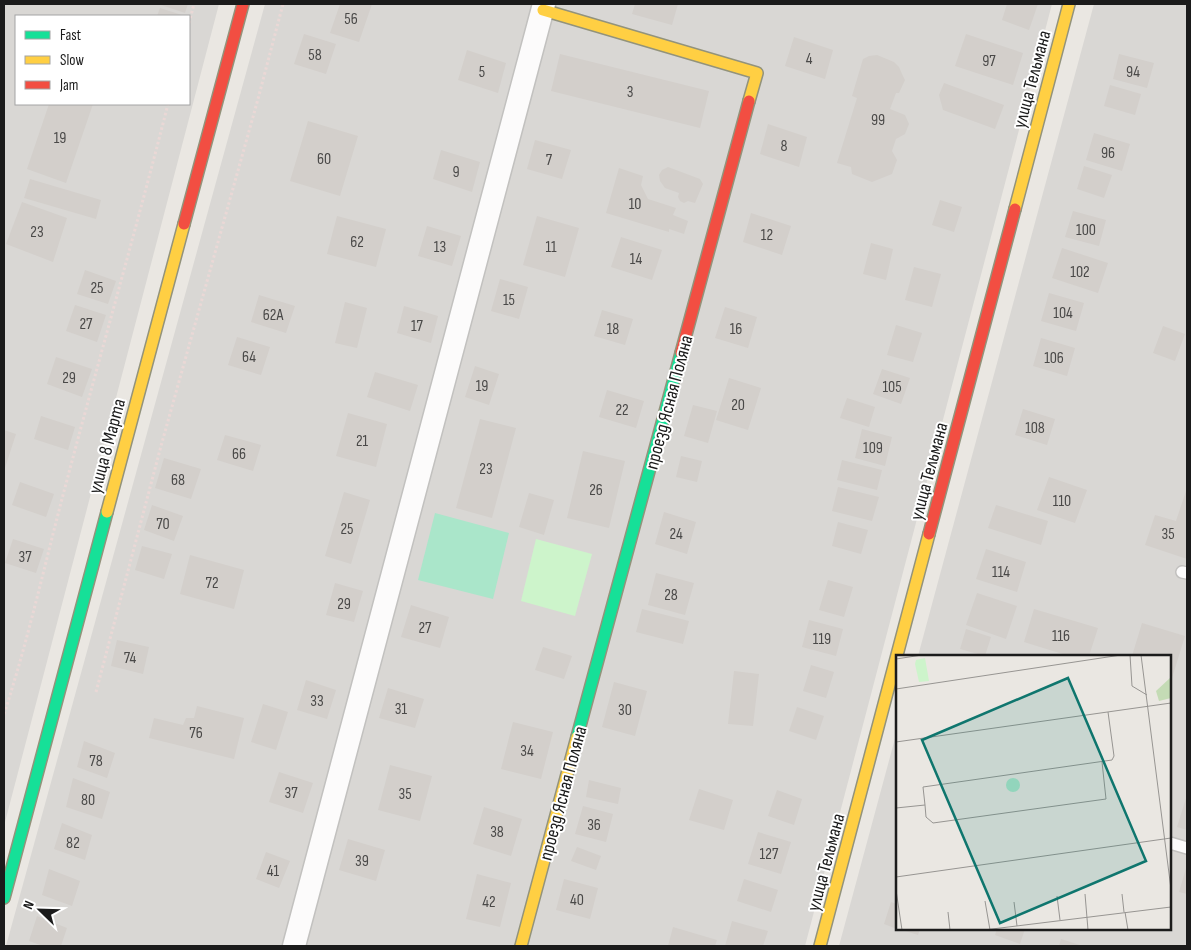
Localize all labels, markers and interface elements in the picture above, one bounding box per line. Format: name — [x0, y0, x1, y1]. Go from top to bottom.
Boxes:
house number: 56 — [344, 10, 358, 29]
legend — [15, 15, 190, 105]
text: Fast — [60, 26, 82, 45]
street label: улица Тельмана — [1008, 28, 1057, 131]
house number: 58 — [308, 46, 322, 65]
house number: 4 — [806, 50, 813, 69]
text: Slow — [60, 51, 84, 70]
house number: 97 — [982, 52, 996, 71]
house number: 5 — [479, 63, 485, 82]
house number: 94 — [1126, 63, 1140, 82]
text: Jam — [59, 76, 78, 95]
house number: 3 — [627, 83, 633, 102]
house number: 99 — [871, 111, 885, 130]
house number: 19 — [54, 129, 66, 148]
house number: 8 — [780, 137, 788, 156]
house number: 96 — [1101, 144, 1115, 163]
house number: 60 — [317, 150, 331, 169]
house number: 7 — [546, 151, 553, 170]
house number: 9 — [452, 163, 460, 182]
house number: 10 — [629, 195, 641, 214]
house number: 100 — [1076, 221, 1096, 240]
house number: 23 — [30, 223, 44, 242]
house number: 12 — [761, 226, 773, 245]
house number: 62 — [350, 233, 364, 252]
house number: 13 — [434, 238, 446, 257]
house number: 11 — [545, 238, 557, 257]
house number: 14 — [630, 250, 642, 269]
house number: 102 — [1070, 263, 1090, 282]
house number: 25 — [90, 279, 104, 298]
house number: 15 — [503, 291, 515, 310]
house number: 104 — [1053, 304, 1073, 323]
house number: 62А — [263, 306, 283, 325]
house number: 27 — [79, 315, 93, 334]
house number: 17 — [411, 317, 424, 336]
house number: 18 — [607, 320, 619, 339]
house number: 16 — [730, 320, 742, 339]
street label: проезд Ясная Поляна — [640, 333, 698, 472]
house number: 64 — [242, 348, 256, 367]
house number: 106 — [1044, 349, 1064, 368]
house number: 29 — [62, 369, 76, 388]
house number: 19 — [476, 377, 488, 396]
house number: 105 — [882, 378, 902, 397]
street label: улица 8 Марта — [84, 396, 131, 496]
house number: 20 — [731, 396, 745, 415]
house number: 22 — [615, 401, 629, 420]
house number: 108 — [1025, 419, 1045, 438]
street label: улица Тельмана — [905, 420, 954, 523]
house number: 21 — [356, 432, 369, 451]
house number: 109 — [863, 439, 883, 458]
house number: 66 — [232, 445, 246, 464]
house number: 23 — [479, 460, 493, 479]
house number: 68 — [171, 471, 185, 490]
house number: 26 — [589, 481, 603, 500]
house number: 110 — [1053, 492, 1071, 511]
house number: 70 — [156, 515, 170, 534]
house number: 25 — [340, 520, 354, 539]
house number: 24 — [669, 525, 683, 544]
house number: 35 — [1161, 525, 1175, 544]
house number: 37 — [18, 548, 32, 567]
house number: 114 — [992, 563, 1010, 582]
house number: 72 — [206, 574, 218, 593]
house number: 28 — [664, 586, 678, 605]
house number: 29 — [337, 595, 351, 614]
house number: 27 — [418, 619, 432, 638]
house number: 116 — [1052, 627, 1070, 646]
house number: 119 — [813, 630, 831, 649]
house number: 74 — [124, 649, 136, 668]
inset map — [896, 655, 1171, 930]
house number: 33 — [310, 692, 324, 711]
house number: 31 — [395, 700, 408, 719]
house number: 30 — [618, 701, 632, 720]
house number: 76 — [189, 724, 203, 743]
street label: проезд Ясная Поляна — [534, 724, 592, 863]
house number: 34 — [520, 742, 534, 761]
house number: 78 — [89, 752, 103, 771]
house number: 37 — [284, 784, 298, 803]
house number: 35 — [398, 785, 412, 804]
house number: 80 — [81, 791, 95, 810]
street label: улица Тельмана — [802, 811, 851, 914]
house number: 36 — [587, 816, 601, 835]
house number: 38 — [490, 823, 504, 842]
house number: 82 — [66, 834, 80, 853]
house number: 127 — [760, 845, 779, 864]
house number: 39 — [355, 852, 369, 871]
house number: 41 — [267, 862, 280, 881]
north arrow — [15, 885, 65, 935]
house number: 40 — [570, 891, 584, 910]
house number: 42 — [482, 893, 496, 912]
text: N — [19, 898, 38, 912]

